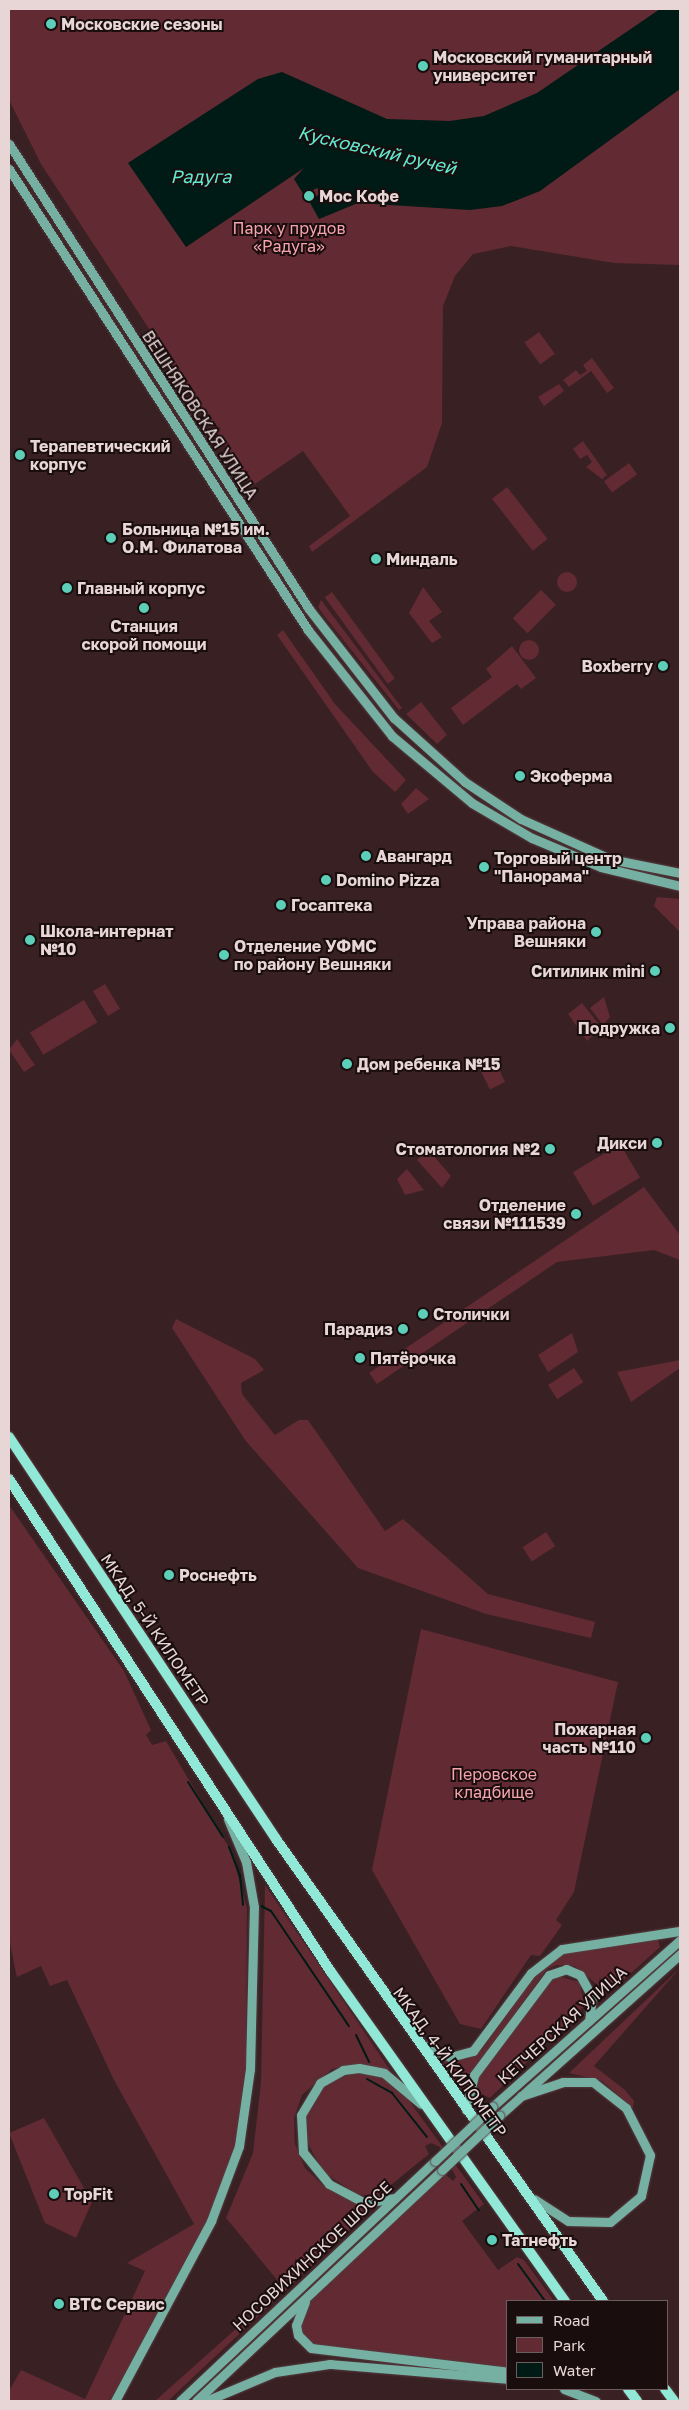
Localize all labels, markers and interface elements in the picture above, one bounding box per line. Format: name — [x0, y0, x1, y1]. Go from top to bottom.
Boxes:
place label: Московские сезоны — [61, 14, 223, 34]
marker: Московские сезоны — [45, 18, 57, 30]
place label: Московский гуманитарный университет — [433, 47, 652, 85]
marker: Московский гуманитарный университет — [417, 60, 429, 72]
water label: Кусковский ручей — [296, 121, 458, 179]
water label: Радуга — [171, 165, 231, 187]
place label: Мос Кофе — [319, 186, 399, 206]
marker: Мос Кофе — [303, 190, 315, 202]
park label: Парк у прудов «Радуга» — [233, 218, 345, 256]
street label: ВЕШНЯКОВСКАЯ УЛИЦА — [138, 327, 262, 503]
place label: Терапевтический корпус — [30, 436, 171, 474]
marker: Терапевтический корпус — [14, 449, 26, 461]
place label: Больница №15 им. О.М. Филатова — [122, 519, 270, 557]
marker: Больница №15 им. О.М. Филатова — [104, 531, 118, 545]
place label: Миндаль — [386, 549, 457, 569]
marker: Миндаль — [370, 553, 382, 565]
place label: Главный корпус — [77, 578, 205, 598]
marker: Главный корпус — [61, 582, 73, 594]
marker: Станция скорой помощи — [138, 602, 150, 614]
place label: Станция скорой помощи — [81, 616, 207, 654]
place label: Boxberry — [581, 656, 653, 676]
marker: Boxberry — [657, 660, 669, 672]
place label: Экоферма — [530, 766, 612, 786]
marker: Экоферма — [514, 770, 526, 782]
place label: Авангард — [376, 846, 452, 866]
place label: Торговый центр "Панорама" — [494, 848, 622, 886]
marker: Авангард — [360, 850, 372, 862]
marker: Торговый центр "Панорама" — [478, 861, 490, 873]
place label: Domino Pizza — [336, 870, 440, 890]
marker: Domino Pizza — [320, 874, 332, 886]
place label: Госаптека — [291, 895, 372, 915]
marker: Госаптека — [275, 899, 287, 911]
place label: Управа района Вешняки — [466, 913, 586, 951]
place label: Школа-интернат №10 — [40, 921, 173, 959]
marker: Управа района Вешняки — [590, 926, 602, 938]
marker: Школа-интернат №10 — [24, 934, 36, 946]
place label: Отделение УФМС по району Вешняки — [234, 936, 391, 974]
marker: Отделение УФМС по району Вешняки — [218, 949, 230, 961]
place label: Ситилинк mini — [531, 961, 645, 981]
marker: Ситилинк mini — [649, 965, 661, 977]
place label: Подружка — [578, 1018, 660, 1038]
marker: Подружка — [664, 1022, 676, 1034]
place label: Дом ребенка №15 — [357, 1054, 500, 1074]
marker: Дом ребенка №15 — [341, 1058, 353, 1070]
place label: Дикси — [597, 1133, 647, 1153]
marker: Дикси — [651, 1137, 663, 1149]
place label: Стоматология №2 — [396, 1139, 540, 1159]
marker: Стоматология №2 — [544, 1143, 556, 1155]
place label: Отделение связи №111539 — [443, 1195, 566, 1233]
marker: Отделение связи №111539 — [570, 1208, 582, 1220]
place label: Столички — [433, 1304, 510, 1324]
marker: Столички — [417, 1308, 429, 1320]
place label: Парадиз — [324, 1319, 393, 1339]
marker: Парадиз — [397, 1323, 409, 1335]
place label: Пятёрочка — [370, 1348, 456, 1368]
marker: Пятёрочка — [354, 1352, 366, 1364]
street label: МКАД, 5-Й КИЛОМЕТР — [97, 1550, 213, 1710]
place label: Роснефть — [179, 1565, 257, 1585]
marker: Роснефть — [163, 1569, 175, 1581]
place label: Пожарная часть №110 — [543, 1719, 636, 1757]
marker: Пожарная часть №110 — [640, 1732, 652, 1744]
park label: Перовское кладбище — [451, 1764, 537, 1802]
street label: КЕТЧЕРСКАЯ УЛИЦА — [494, 1962, 630, 2088]
street label: МКАД, 4-Й КИЛОМЕТР — [389, 1983, 511, 2141]
street label: НОСОВИХИНСКОЕ ШОССЕ — [228, 2177, 396, 2335]
place label: TopFit — [64, 2184, 113, 2204]
marker: TopFit — [48, 2188, 60, 2200]
place label: Татнефть — [502, 2230, 577, 2250]
marker: Татнефть — [486, 2234, 498, 2246]
place label: ВТС Сервис — [69, 2294, 165, 2314]
marker: ВТС Сервис — [53, 2298, 65, 2310]
legend — [507, 2300, 669, 2390]
text: Road — [553, 2311, 590, 2329]
text: Park — [553, 2336, 585, 2354]
text: Water — [553, 2361, 596, 2379]

